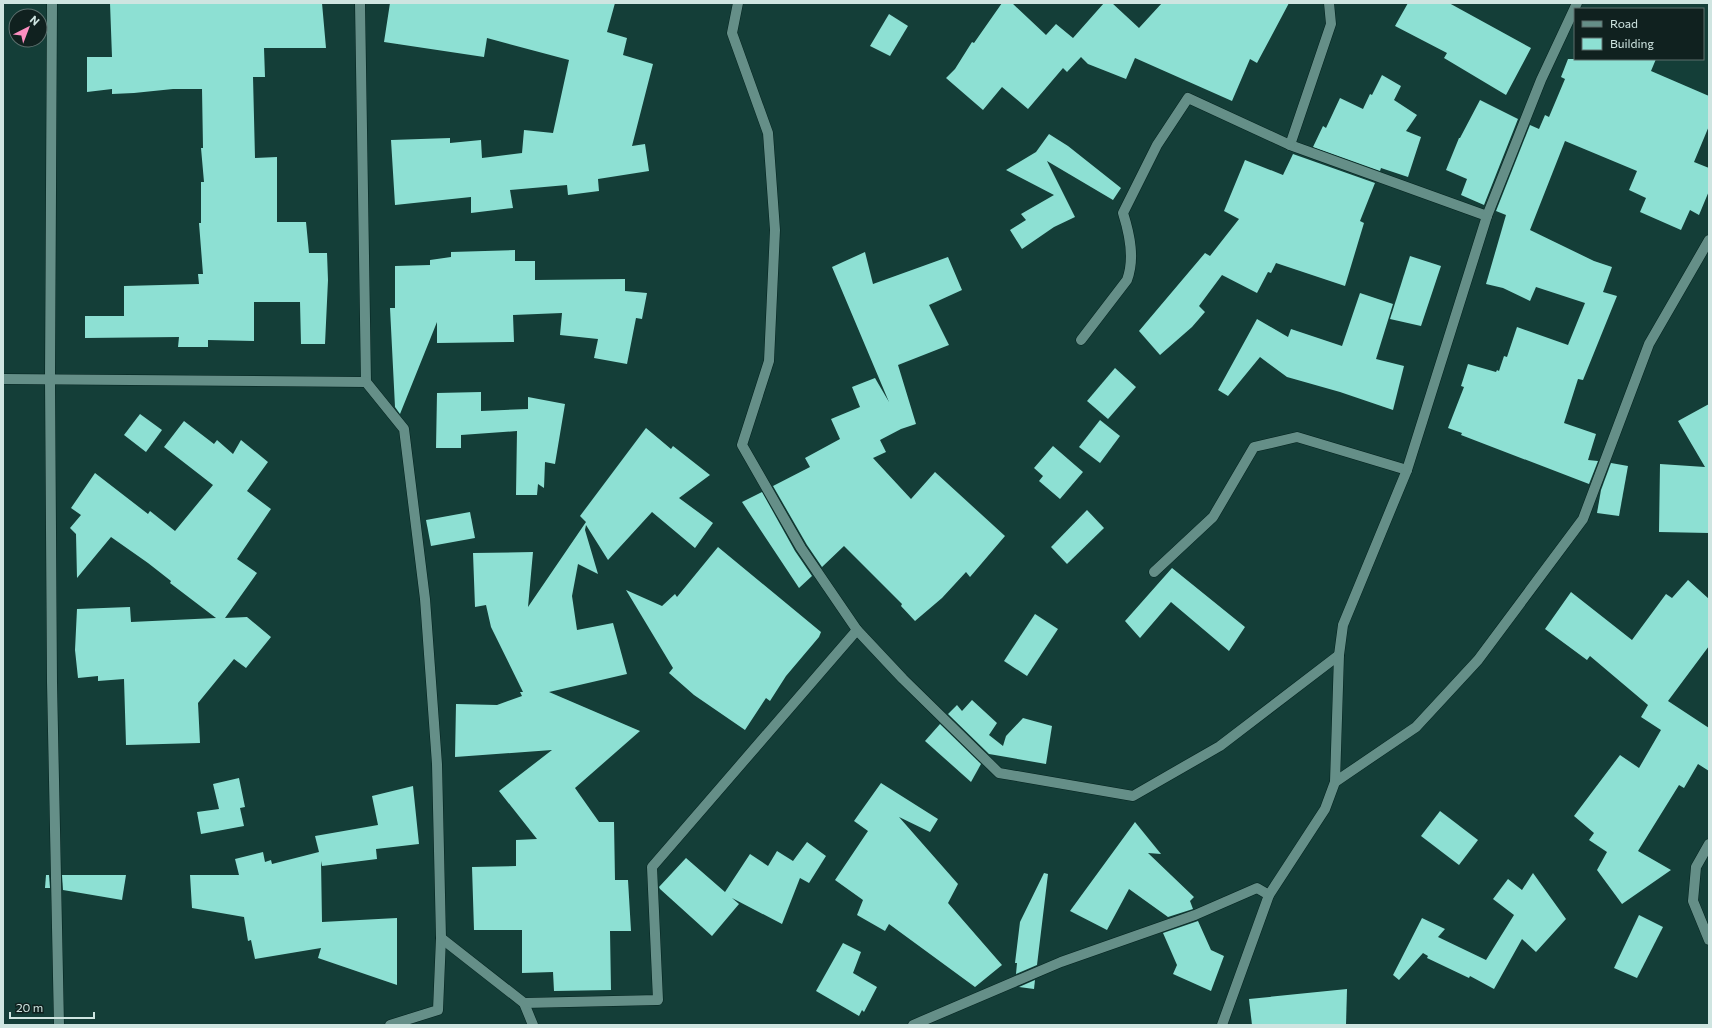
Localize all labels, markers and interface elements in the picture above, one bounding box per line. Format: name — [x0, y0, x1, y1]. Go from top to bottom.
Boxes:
north arrow — [8, 8, 48, 48]
legend — [1574, 8, 1704, 60]
text: N — [28, 13, 42, 28]
text: Road — [1610, 16, 1638, 30]
text: Building — [1610, 36, 1654, 50]
scale bar — [10, 994, 94, 1020]
text: 20 m — [16, 1000, 43, 1014]

